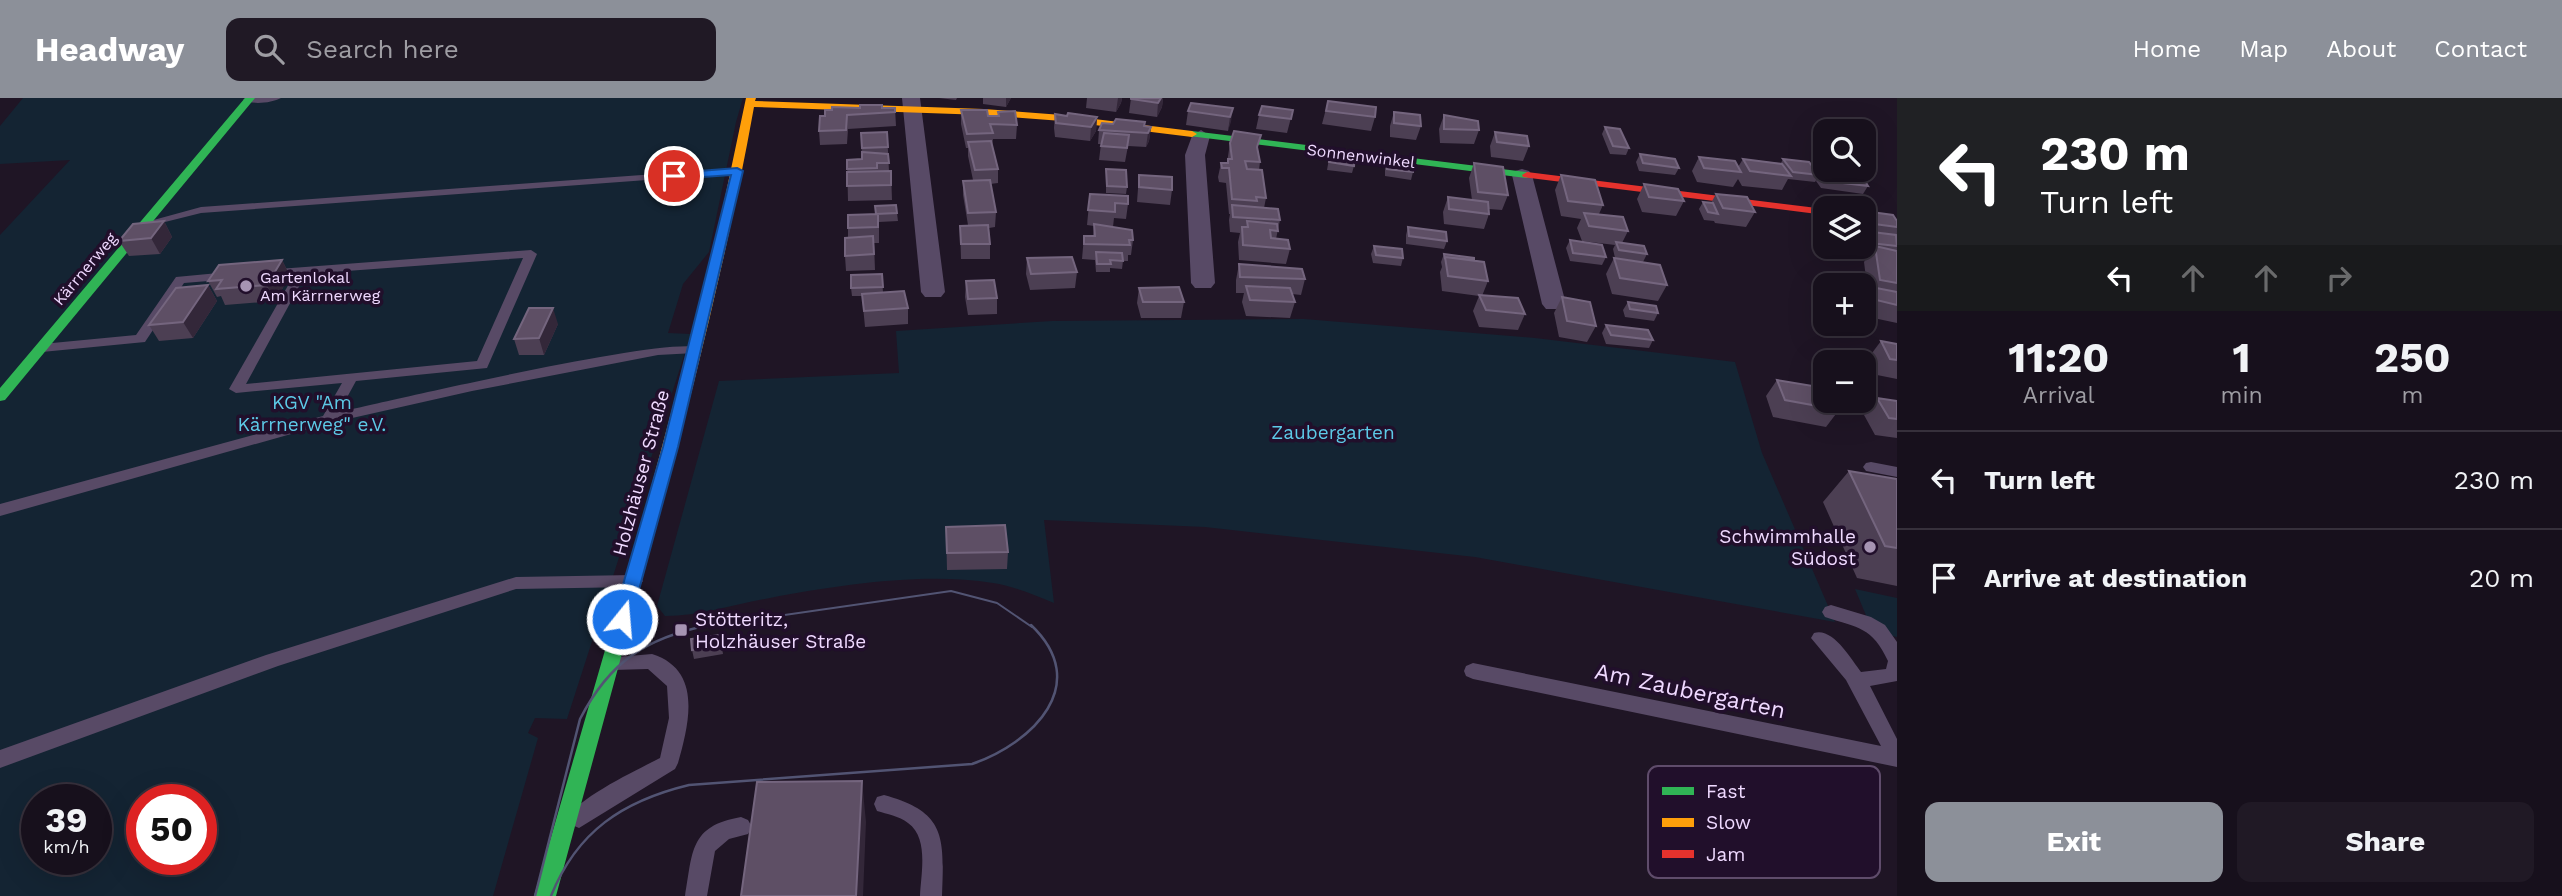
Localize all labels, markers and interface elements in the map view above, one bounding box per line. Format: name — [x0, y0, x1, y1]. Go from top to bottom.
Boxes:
search box — [226, 18, 716, 81]
text: Headway — [35, 30, 184, 69]
icon: search — [250, 30, 288, 68]
text: Search here — [306, 34, 459, 64]
text: Home — [2133, 35, 2201, 63]
text: Map — [2239, 35, 2288, 63]
text: About — [2326, 35, 2396, 63]
text: Contact — [2434, 35, 2527, 63]
map controls — [1813, 119, 1876, 413]
button: search — [1813, 119, 1876, 182]
text: 230 m — [2040, 124, 2190, 182]
icon: left — [1925, 126, 2016, 217]
street label: Sonnenwinkel — [1306, 140, 1416, 172]
pin — [644, 146, 704, 206]
icon: arrive — [655, 157, 693, 195]
text: Turn left — [2040, 183, 2173, 221]
button: layers — [1813, 196, 1876, 259]
street label: Kärrnerweg — [49, 228, 121, 309]
icon: left — [2101, 259, 2139, 297]
icon: ahead — [2174, 259, 2212, 297]
icon: ahead — [2247, 259, 2285, 297]
icon: right — [2320, 259, 2358, 297]
place label: Gartenlokal Am Kärrnerweg — [260, 268, 381, 305]
button: + — [1813, 273, 1876, 336]
marker: Gartenlokal Am Kärrnerweg — [238, 278, 254, 294]
text: 11:20 — [2008, 333, 2109, 382]
text: 1 — [2233, 333, 2251, 382]
text: 250 — [2374, 333, 2451, 382]
button: − — [1813, 350, 1876, 413]
text: Arrival — [2023, 382, 2095, 409]
text: min — [2221, 382, 2263, 409]
text: m — [2401, 382, 2423, 409]
street label: Holzhäuser Straße — [608, 387, 674, 559]
park label: KGV "Am Kärrnerweg" e.V. — [238, 391, 386, 436]
park label: Zaubergarten — [1271, 421, 1395, 444]
icon: left — [1925, 461, 1963, 499]
text: Turn left — [1984, 465, 2095, 495]
text: 230 m — [2454, 465, 2534, 495]
place label: Schwimmhalle Südost — [1719, 525, 1856, 570]
marker: Schwimmhalle Südost — [1862, 539, 1878, 555]
icon: arrive — [1925, 559, 1963, 597]
text: Arrive at destination — [1984, 563, 2247, 593]
text: 20 m — [2469, 563, 2534, 593]
position arrow — [585, 582, 659, 656]
place label: Stötteritz, Holzhäuser Straße — [695, 608, 866, 653]
marker: Stötteritz, Holzhäuser Straße — [673, 622, 689, 638]
street label: Am Zaubergarten — [1592, 658, 1788, 724]
legend — [1648, 766, 1880, 878]
text: Fast — [1706, 780, 1745, 803]
speed limit sign: 50 — [126, 784, 217, 875]
text: 39 — [45, 799, 88, 841]
button: Exit — [1925, 802, 2223, 882]
button: Share — [2237, 802, 2534, 882]
text: Slow — [1706, 811, 1751, 834]
text: km/h — [43, 836, 90, 857]
text: Jam — [1706, 843, 1745, 866]

